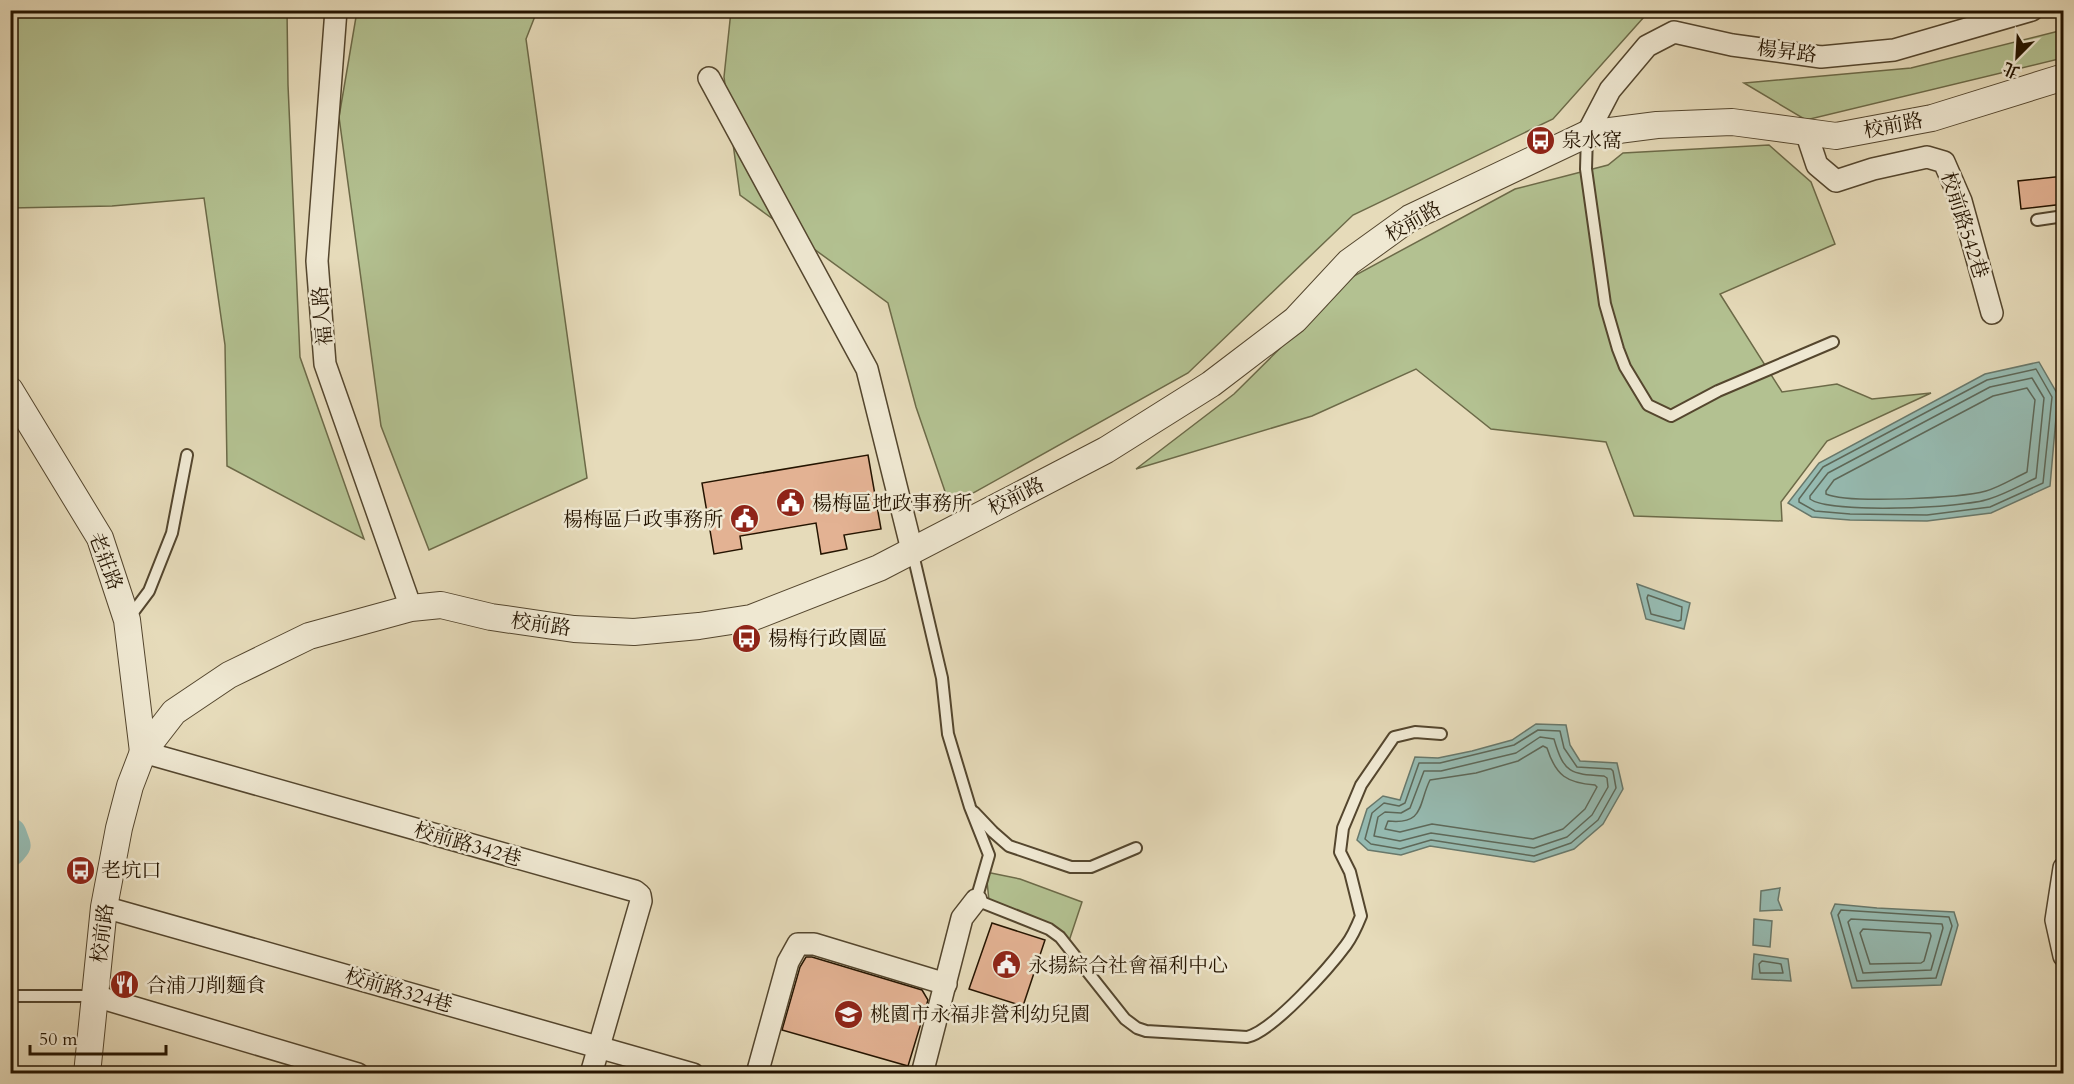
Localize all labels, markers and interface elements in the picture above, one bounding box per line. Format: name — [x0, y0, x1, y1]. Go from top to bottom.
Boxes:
north arrow — [1987, 27, 2047, 87]
street label: 楊昇路 — [1756, 34, 1818, 69]
text: 北 — [2000, 56, 2023, 83]
street label: 校前路 — [1861, 107, 1925, 144]
bus stop icon: 泉水窩 — [1525, 124, 1557, 156]
place label: 泉水窩 — [1562, 127, 1622, 154]
street label: 校前路542巷 — [1935, 168, 1994, 282]
street label: 校前路 — [1381, 195, 1446, 248]
street label: 福人路 — [306, 285, 339, 347]
street label: 校前路 — [983, 471, 1049, 522]
public building icon: 楊梅區地政事務所 — [775, 487, 807, 519]
place label: 楊梅區地政事務所 — [812, 490, 972, 517]
public building icon: 楊梅區戶政事務所 — [728, 503, 760, 535]
place label: 楊梅區戶政事務所 — [563, 506, 723, 533]
street label: 老莊路 — [82, 528, 129, 594]
street label: 校前路 — [509, 607, 573, 642]
bus stop icon: 楊梅行政園區 — [731, 622, 763, 654]
place label: 楊梅行政園區 — [768, 625, 888, 652]
street label: 校前路342巷 — [411, 816, 525, 873]
bus stop icon: 老坑口 — [64, 854, 96, 886]
place label: 老坑口 — [101, 857, 161, 884]
street label: 校前路 — [85, 902, 120, 964]
public building icon: 永揚綜合社會福利中心 — [991, 949, 1023, 981]
place label: 永揚綜合社會福利中心 — [1028, 952, 1228, 979]
street label: 校前路324巷 — [342, 962, 456, 1019]
restaurant icon: 合浦刀削麵食 — [109, 969, 141, 1001]
place label: 合浦刀削麵食 — [146, 972, 266, 999]
school or university icon: 桃園市永福非營利幼兒園 — [833, 998, 865, 1030]
place label: 桃園市永福非營利幼兒園 — [870, 1001, 1090, 1028]
scale bar — [30, 1018, 166, 1056]
text: 50 m — [39, 1027, 78, 1052]

